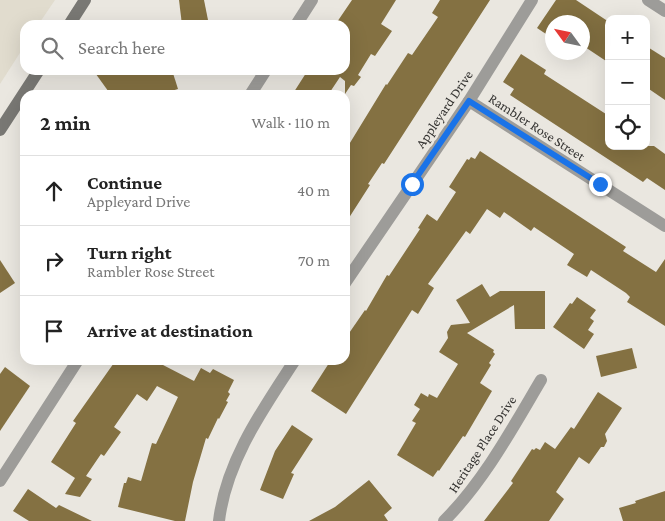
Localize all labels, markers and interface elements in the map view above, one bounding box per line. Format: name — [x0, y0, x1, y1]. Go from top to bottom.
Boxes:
north arrow — [545, 15, 590, 60]
map controls — [605, 15, 650, 150]
button: + — [605, 15, 650, 60]
search box — [20, 20, 350, 75]
icon: search — [38, 34, 66, 62]
text: Search here — [78, 37, 165, 58]
button: − — [605, 60, 650, 105]
street label: Appleyard Drive — [412, 67, 476, 151]
street label: Rambler Rose Street — [486, 90, 588, 164]
button: locate — [605, 105, 650, 150]
text: 2 min — [40, 111, 91, 135]
text: Walk · 110 m — [251, 114, 330, 131]
text: Continue — [87, 172, 162, 193]
route start — [401, 173, 424, 196]
route end — [589, 173, 612, 196]
icon: ahead — [40, 177, 68, 205]
text: 40 m — [297, 182, 330, 199]
text: Appleyard Drive — [87, 193, 190, 210]
text: Turn right — [87, 242, 172, 263]
icon: right — [40, 247, 68, 275]
text: 70 m — [298, 252, 330, 269]
text: Rambler Rose Street — [87, 263, 215, 280]
icon: arrive — [40, 317, 68, 345]
text: Arrive at destination — [87, 320, 253, 341]
street label: Heritage Place Drive — [445, 392, 519, 496]

